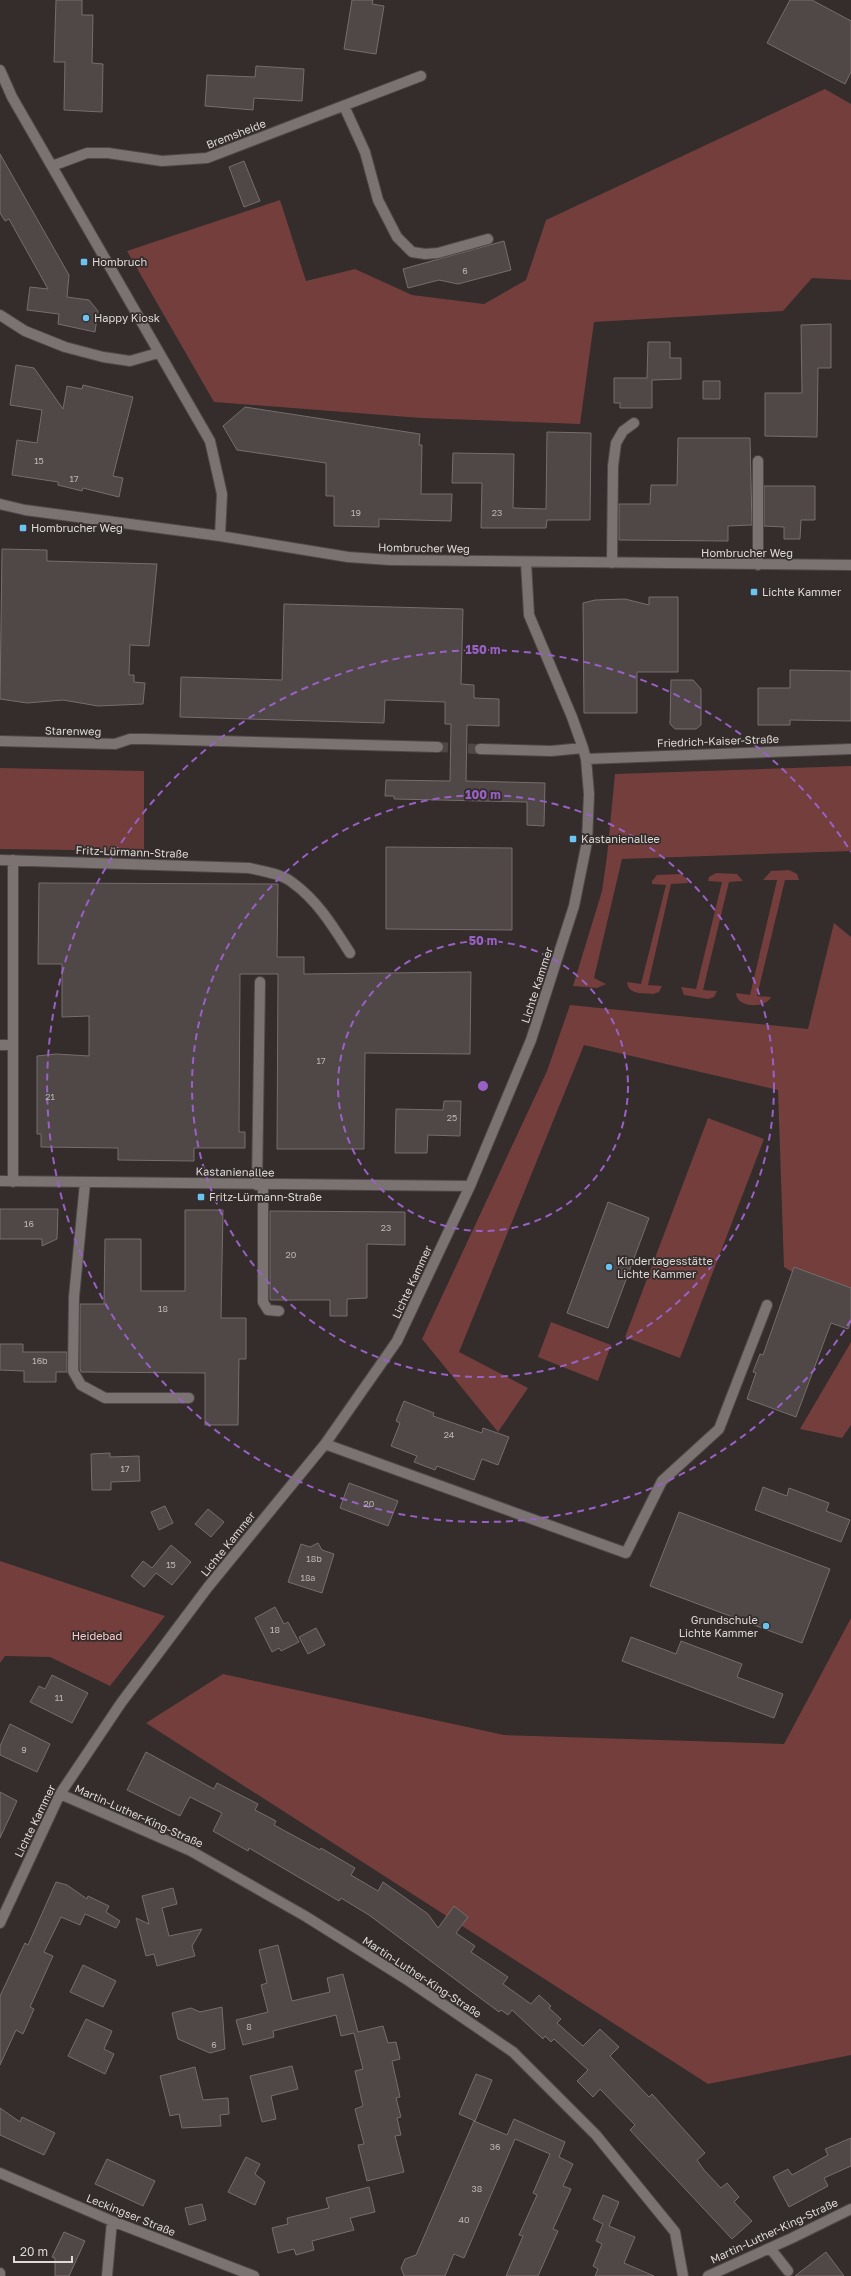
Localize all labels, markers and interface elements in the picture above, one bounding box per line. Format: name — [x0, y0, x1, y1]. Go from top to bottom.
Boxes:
street label: Bremsheide — [204, 116, 267, 151]
place label: Hombruch — [92, 255, 147, 268]
marker: Hombruch — [79, 257, 89, 267]
house number: 6 — [462, 265, 468, 276]
place label: Happy Kiosk — [94, 311, 160, 324]
marker: Happy Kiosk — [81, 313, 91, 323]
house number: 15 — [34, 455, 44, 466]
house number: 17 — [69, 473, 79, 484]
house number: 19 — [351, 507, 361, 518]
house number: 23 — [492, 507, 502, 518]
place label: Hombrucher Weg — [31, 521, 123, 534]
marker: Hombrucher Weg — [18, 523, 28, 533]
street label: Hombrucher Weg — [378, 540, 470, 555]
street label: Hombrucher Weg — [701, 546, 793, 559]
place label: Lichte Kammer — [762, 585, 842, 598]
marker: Lichte Kammer — [749, 587, 759, 597]
text: 150 m — [466, 642, 500, 657]
street label: Starenweg — [45, 724, 101, 737]
street label: Friedrich-Kaiser-Straße — [657, 732, 779, 749]
text: 100 m — [465, 787, 501, 802]
place label: Kastanienallee — [581, 832, 660, 845]
marker: Kastanienallee — [568, 834, 578, 844]
street label: Fritz-Lürmann-Straße — [75, 843, 189, 860]
text: 50 m — [469, 933, 497, 948]
street label: Lichte Kammer — [518, 944, 555, 1025]
house number: 17 — [316, 1055, 326, 1066]
centre of rings — [476, 1079, 490, 1093]
house number: 21 — [45, 1091, 55, 1102]
house number: 25 — [447, 1112, 457, 1123]
street label: Kastanienallee — [195, 1164, 275, 1179]
place label: Fritz-Lürmann-Straße — [209, 1190, 322, 1203]
marker: Fritz-Lürmann-Straße — [196, 1192, 206, 1202]
house number: 16 — [24, 1218, 34, 1229]
house number: 23 — [381, 1222, 391, 1233]
street label: Lichte Kammer — [389, 1242, 434, 1320]
house number: 20 — [286, 1249, 297, 1260]
place label: Kindertagesstätte Lichte Kammer — [617, 1254, 713, 1280]
marker: Kindertagesstätte Lichte Kammer — [604, 1262, 614, 1272]
house number: 18 — [158, 1303, 168, 1314]
house number: 16b — [32, 1355, 48, 1366]
house number: 24 — [444, 1429, 455, 1440]
house number: 17 — [120, 1463, 130, 1474]
house number: 20 — [364, 1498, 375, 1509]
street label: Lichte Kammer — [198, 1508, 258, 1579]
house number: 18b — [306, 1553, 322, 1564]
house number: 15 — [166, 1559, 176, 1570]
house number: 18a — [301, 1572, 315, 1583]
place label: Grundschule Lichte Kammer — [679, 1613, 759, 1639]
marker: Grundschule Lichte Kammer — [761, 1621, 771, 1631]
house number: 18 — [270, 1624, 280, 1635]
park label: Heidebad — [72, 1629, 122, 1642]
house number: 11 — [55, 1692, 64, 1703]
house number: 9 — [21, 1744, 27, 1755]
street label: Martin-Luther-King-Straße — [73, 1781, 205, 1850]
street label: Lichte Kammer — [11, 1782, 58, 1859]
street label: Martin-Luther-King-Straße — [360, 1933, 484, 2020]
house number: 8 — [246, 2021, 252, 2032]
house number: 6 — [211, 2039, 217, 2050]
house number: 36 — [490, 2141, 500, 2152]
house number: 38 — [472, 2183, 482, 2194]
street label: Leckingser Straße — [85, 2191, 178, 2238]
street label: Martin-Luther-King-Straße — [708, 2195, 840, 2266]
house number: 40 — [458, 2214, 470, 2225]
scale bar — [14, 2238, 72, 2264]
text: 20 m — [20, 2244, 48, 2259]

